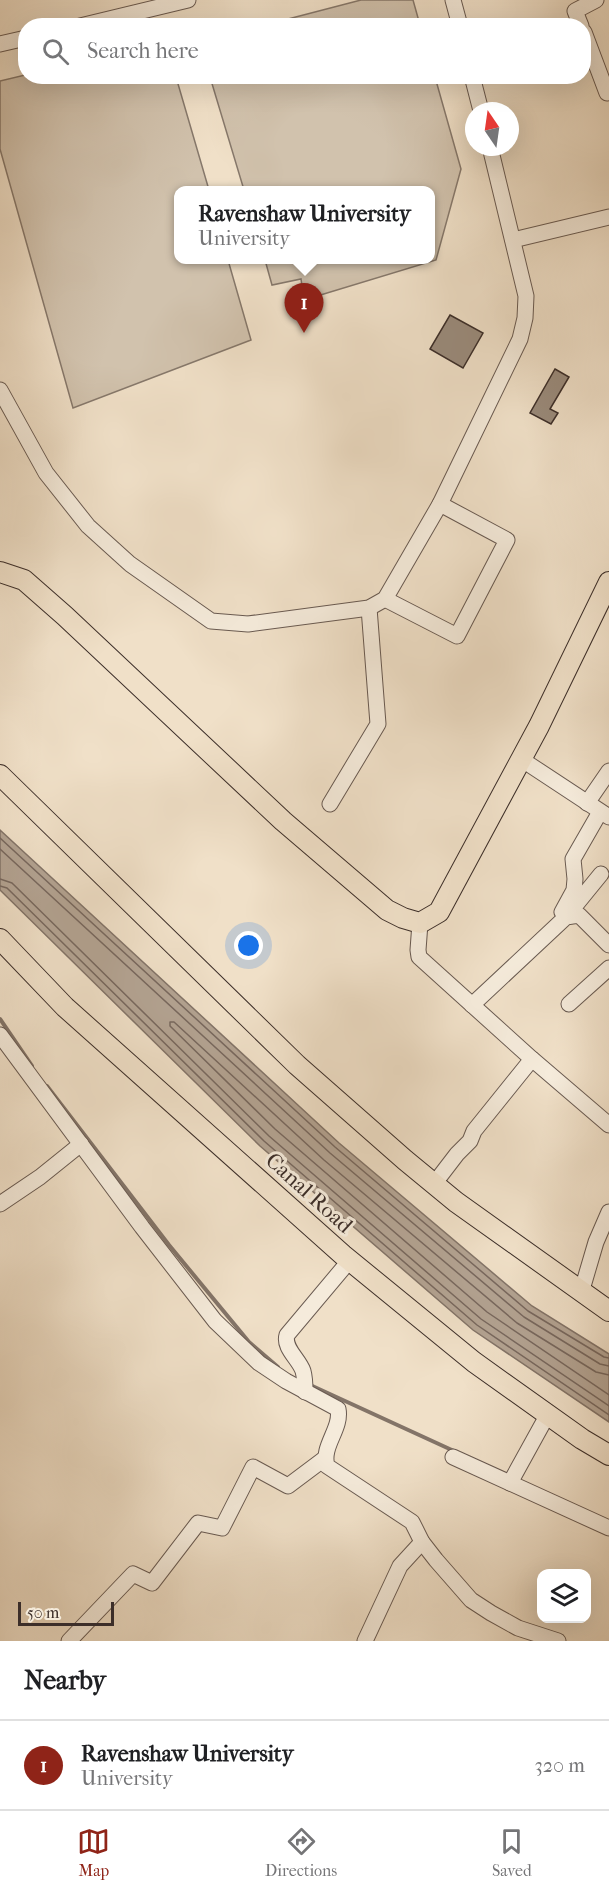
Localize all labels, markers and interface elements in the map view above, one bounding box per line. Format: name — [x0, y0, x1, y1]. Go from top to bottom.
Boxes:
search box — [18, 18, 591, 84]
icon: search — [39, 35, 72, 68]
text: Search here — [87, 38, 199, 64]
north arrow — [465, 102, 519, 156]
popup — [174, 186, 435, 264]
text: Ravenshaw University — [198, 201, 411, 227]
text: University — [198, 227, 290, 250]
pin: 1 — [284, 284, 324, 333]
your location — [234, 931, 263, 960]
street label: Canal Road — [260, 1147, 358, 1239]
map controls — [537, 1569, 591, 1623]
button: layers — [537, 1569, 591, 1623]
scale bar — [18, 1599, 114, 1626]
text: 50 m — [27, 1603, 59, 1622]
text: Nearby — [24, 1665, 106, 1696]
text: Ravenshaw University — [81, 1741, 293, 1767]
text: 1 — [40, 1754, 47, 1777]
text: 320 m — [535, 1754, 585, 1777]
text: University — [81, 1767, 173, 1790]
tab: Map — [77, 1825, 110, 1880]
tab: Directions — [265, 1825, 337, 1880]
tab: Saved — [492, 1825, 532, 1880]

